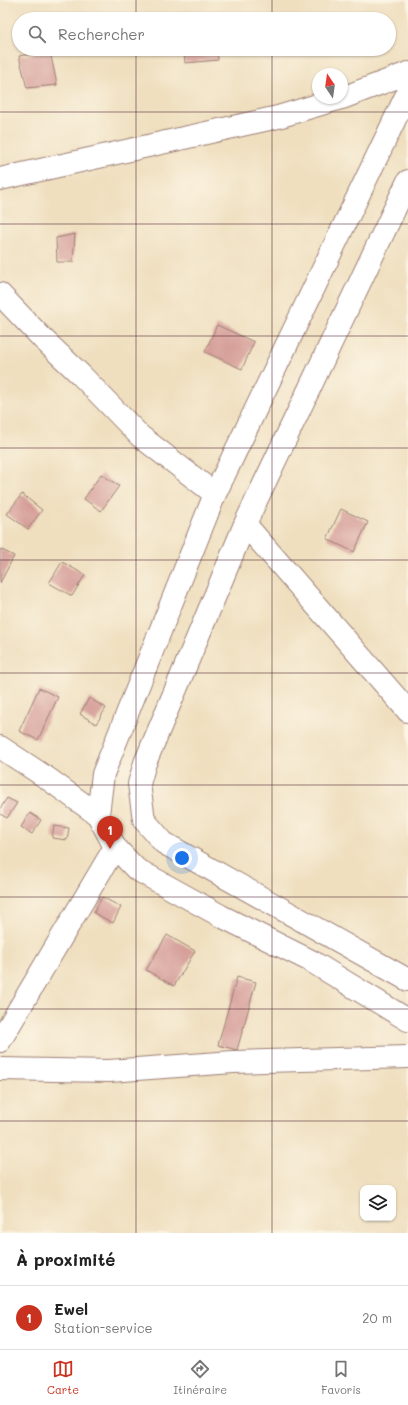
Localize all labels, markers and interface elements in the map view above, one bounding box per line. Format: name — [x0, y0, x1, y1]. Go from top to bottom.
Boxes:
search box — [12, 12, 396, 56]
icon: search — [26, 23, 48, 45]
text: Rechercher — [58, 24, 145, 44]
north arrow — [312, 68, 348, 104]
pin: 1 — [97, 816, 123, 849]
your location — [172, 848, 192, 868]
map controls — [360, 1185, 396, 1221]
button: layers — [360, 1185, 396, 1221]
text: À proximité — [16, 1248, 115, 1270]
text: Ewel — [54, 1299, 88, 1319]
text: 1 — [26, 1309, 32, 1326]
text: 20 m — [362, 1309, 392, 1326]
text: Station-service — [54, 1319, 153, 1336]
tab: Carte — [47, 1358, 79, 1397]
tab: Itinéraire — [173, 1358, 227, 1397]
tab: Favoris — [321, 1358, 361, 1397]

